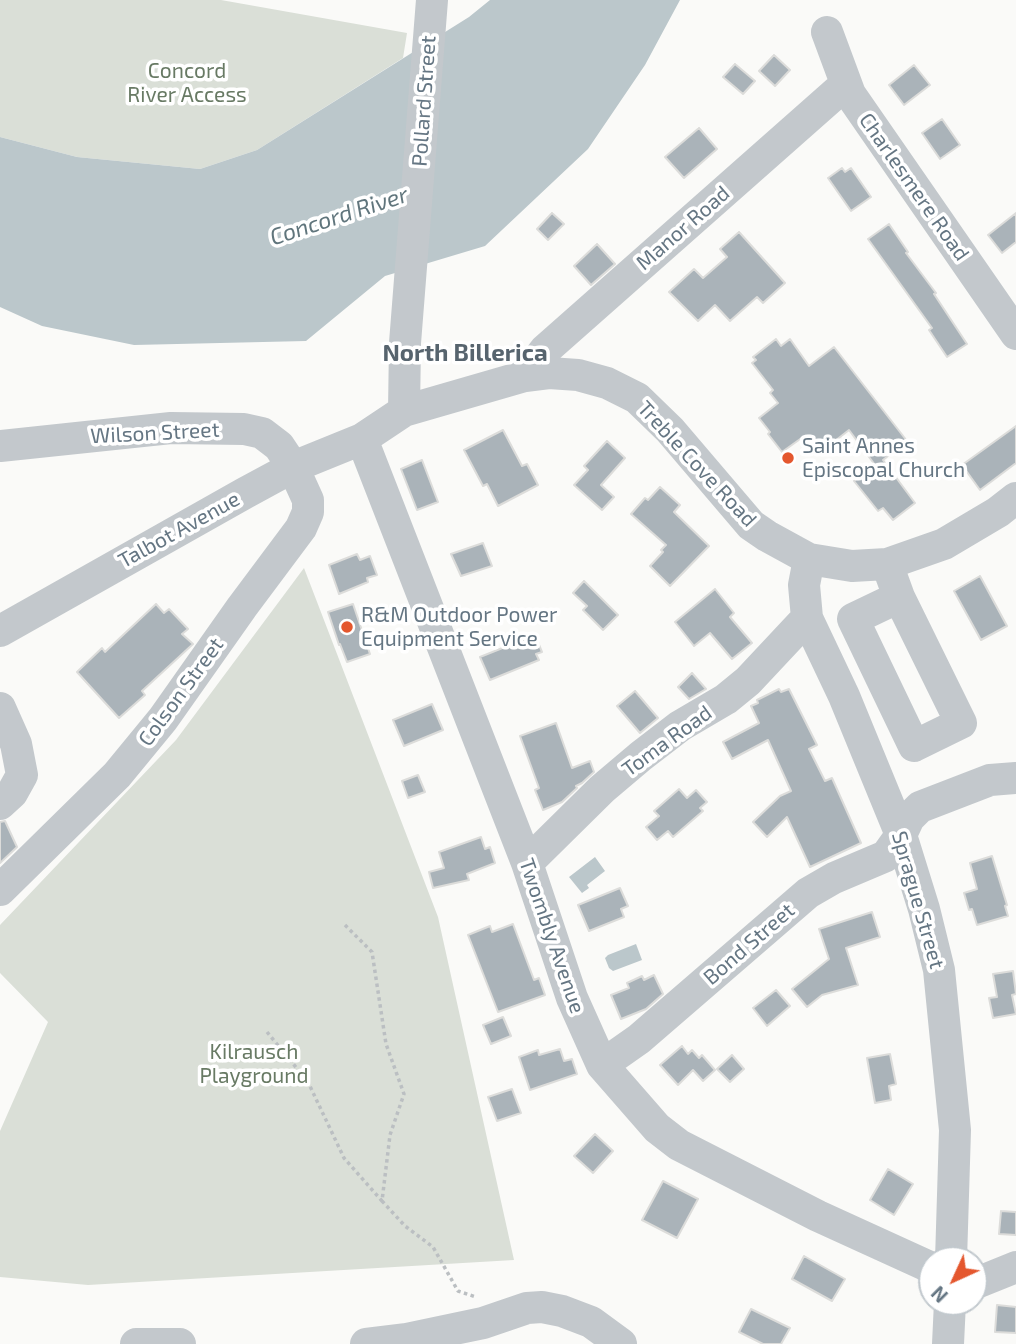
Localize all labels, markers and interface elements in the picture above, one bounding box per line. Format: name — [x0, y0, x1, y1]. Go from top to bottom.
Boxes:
street label: Pollard Street — [407, 35, 441, 167]
park label: Concord River Access — [127, 58, 247, 108]
street label: Charlesmere Road — [854, 108, 974, 266]
water label: Concord River — [266, 181, 412, 251]
street label: Manor Road — [631, 181, 735, 275]
district label: North Billerica — [382, 339, 548, 367]
street label: Treble Cove Road — [632, 396, 762, 532]
street label: Wilson Street — [90, 417, 220, 449]
place label: Saint Annes Episcopal Church — [802, 433, 965, 483]
marker: Saint Annes Episcopal Church — [780, 450, 796, 466]
street label: Talbot Avenue — [114, 486, 244, 574]
place label: R&M Outdoor Power Equipment Service — [361, 602, 557, 652]
marker: R&M Outdoor Power Equipment Service — [339, 619, 355, 635]
street label: Colson Street — [133, 633, 229, 751]
street label: Toma Road — [617, 700, 717, 782]
street label: Sprague Street — [886, 828, 950, 972]
street label: Twombly Avenue — [514, 855, 590, 1017]
street label: Bond Street — [698, 898, 800, 990]
park label: Kilrausch Playground — [199, 1039, 309, 1089]
north arrow — [918, 1246, 988, 1316]
text: N — [926, 1282, 952, 1308]

